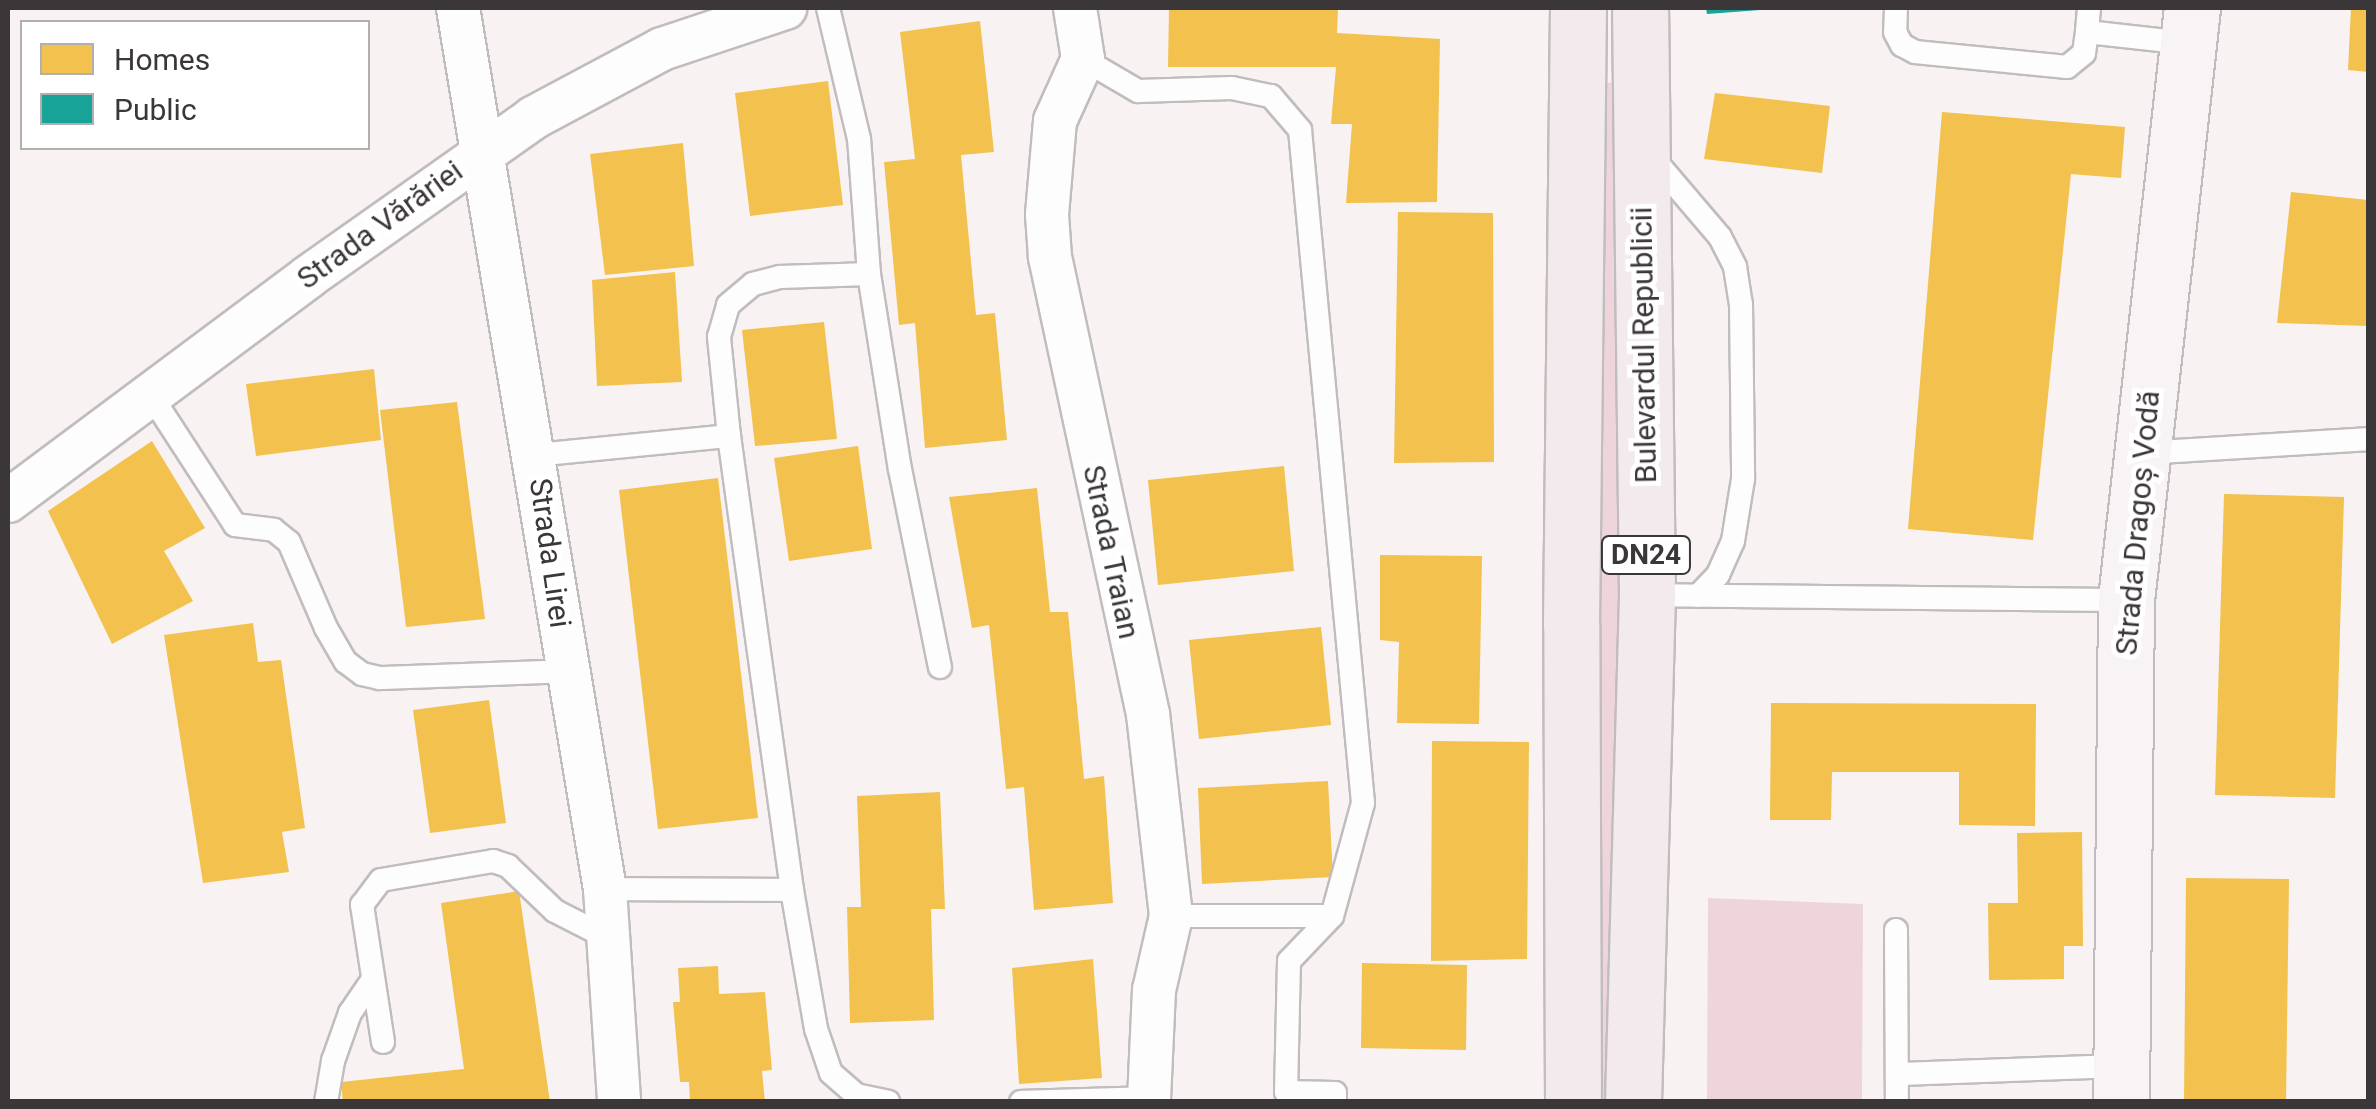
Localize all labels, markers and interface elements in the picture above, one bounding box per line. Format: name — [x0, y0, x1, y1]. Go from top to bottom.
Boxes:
legend — [20, 20, 370, 150]
text: Homes — [114, 42, 210, 77]
text: Public — [114, 92, 197, 127]
street label: Strada Vărăriei — [290, 153, 470, 297]
street label: Bulevardul Republicii — [1624, 206, 1664, 484]
street label: Strada Dragoș Vodă — [2109, 389, 2167, 657]
street label: Strada Traian — [1075, 462, 1147, 642]
street label: Strada Lirei — [522, 476, 578, 630]
road number: DN24 — [1598, 532, 1694, 578]

